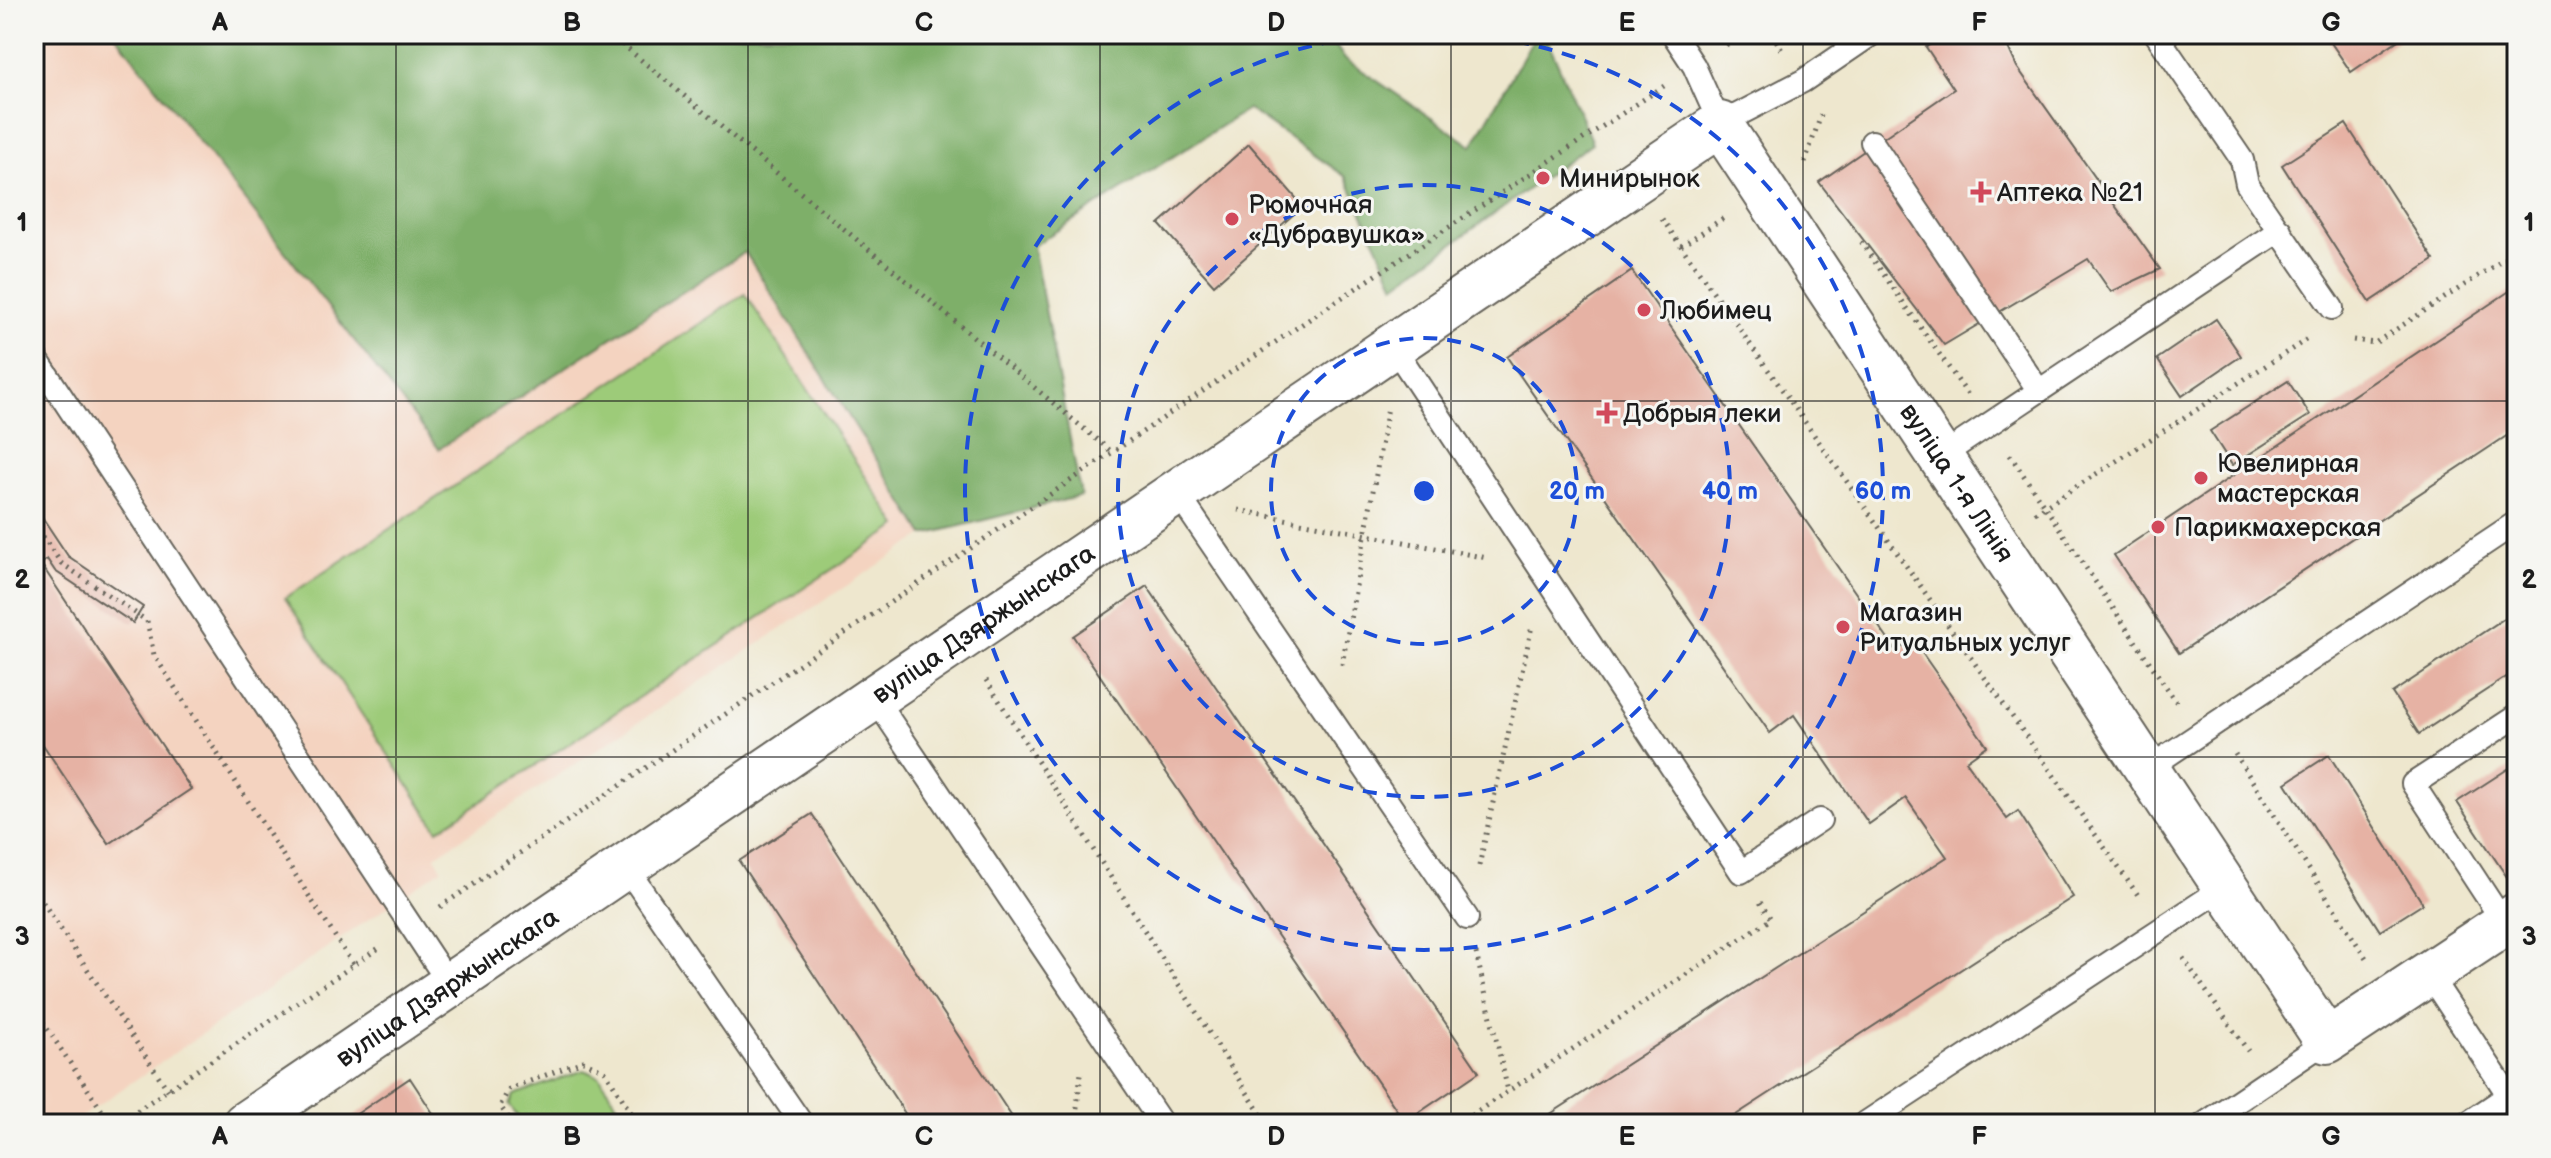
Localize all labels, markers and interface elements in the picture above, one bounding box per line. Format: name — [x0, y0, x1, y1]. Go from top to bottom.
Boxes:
text: A — [211, 8, 228, 39]
text: B — [563, 8, 581, 39]
text: C — [915, 8, 933, 39]
text: D — [1267, 8, 1285, 39]
text: E — [1619, 8, 1636, 39]
text: F — [1971, 8, 1987, 39]
text: G — [2321, 8, 2341, 39]
place label: Минирынок — [1559, 164, 1700, 195]
marker: Минирынок — [1534, 169, 1552, 187]
place label: Аптека №21 — [1996, 178, 2143, 209]
marker: Аптека №21 — [1972, 183, 1990, 201]
place label: Рюмочная «Дубравушка» — [1248, 190, 1425, 251]
text: 1 — [17, 208, 27, 239]
text: 1 — [2524, 208, 2534, 239]
marker: Рюмочная «Дубравушка» — [1223, 210, 1241, 228]
place label: Любимец — [1659, 296, 1772, 327]
marker: Любимец — [1635, 301, 1653, 319]
street label: вуліца 1-я Лінія — [1892, 398, 2020, 569]
place label: Добрыя леки — [1623, 399, 1782, 430]
marker: Добрыя леки — [1598, 404, 1616, 422]
place label: Ювелирная мастерская — [2217, 449, 2359, 510]
marker: Ювелирная мастерская — [2192, 469, 2210, 487]
centre of rings — [1410, 477, 1438, 505]
text: 20 m — [1549, 477, 1605, 506]
text: 40 m — [1702, 477, 1758, 506]
text: 60 m — [1855, 477, 1911, 506]
place label: Парикмахерская — [2174, 513, 2381, 544]
marker: Парикмахерская — [2149, 518, 2167, 536]
street label: вуліца Дзяржынскага — [867, 538, 1101, 711]
text: 2 — [14, 565, 30, 596]
text: 2 — [2521, 565, 2537, 596]
place label: Магазин Ритуальных услуг — [1859, 598, 2071, 659]
marker: Магазин Ритуальных услуг — [1834, 618, 1852, 636]
street label: вуліца Дзяржынскага — [331, 902, 565, 1075]
text: 3 — [14, 922, 30, 953]
text: 3 — [2521, 922, 2537, 953]
text: A — [211, 1122, 228, 1153]
text: B — [563, 1122, 581, 1153]
text: C — [915, 1122, 933, 1153]
text: D — [1267, 1122, 1285, 1153]
text: E — [1619, 1122, 1636, 1153]
text: F — [1971, 1122, 1987, 1153]
text: G — [2321, 1122, 2341, 1153]

